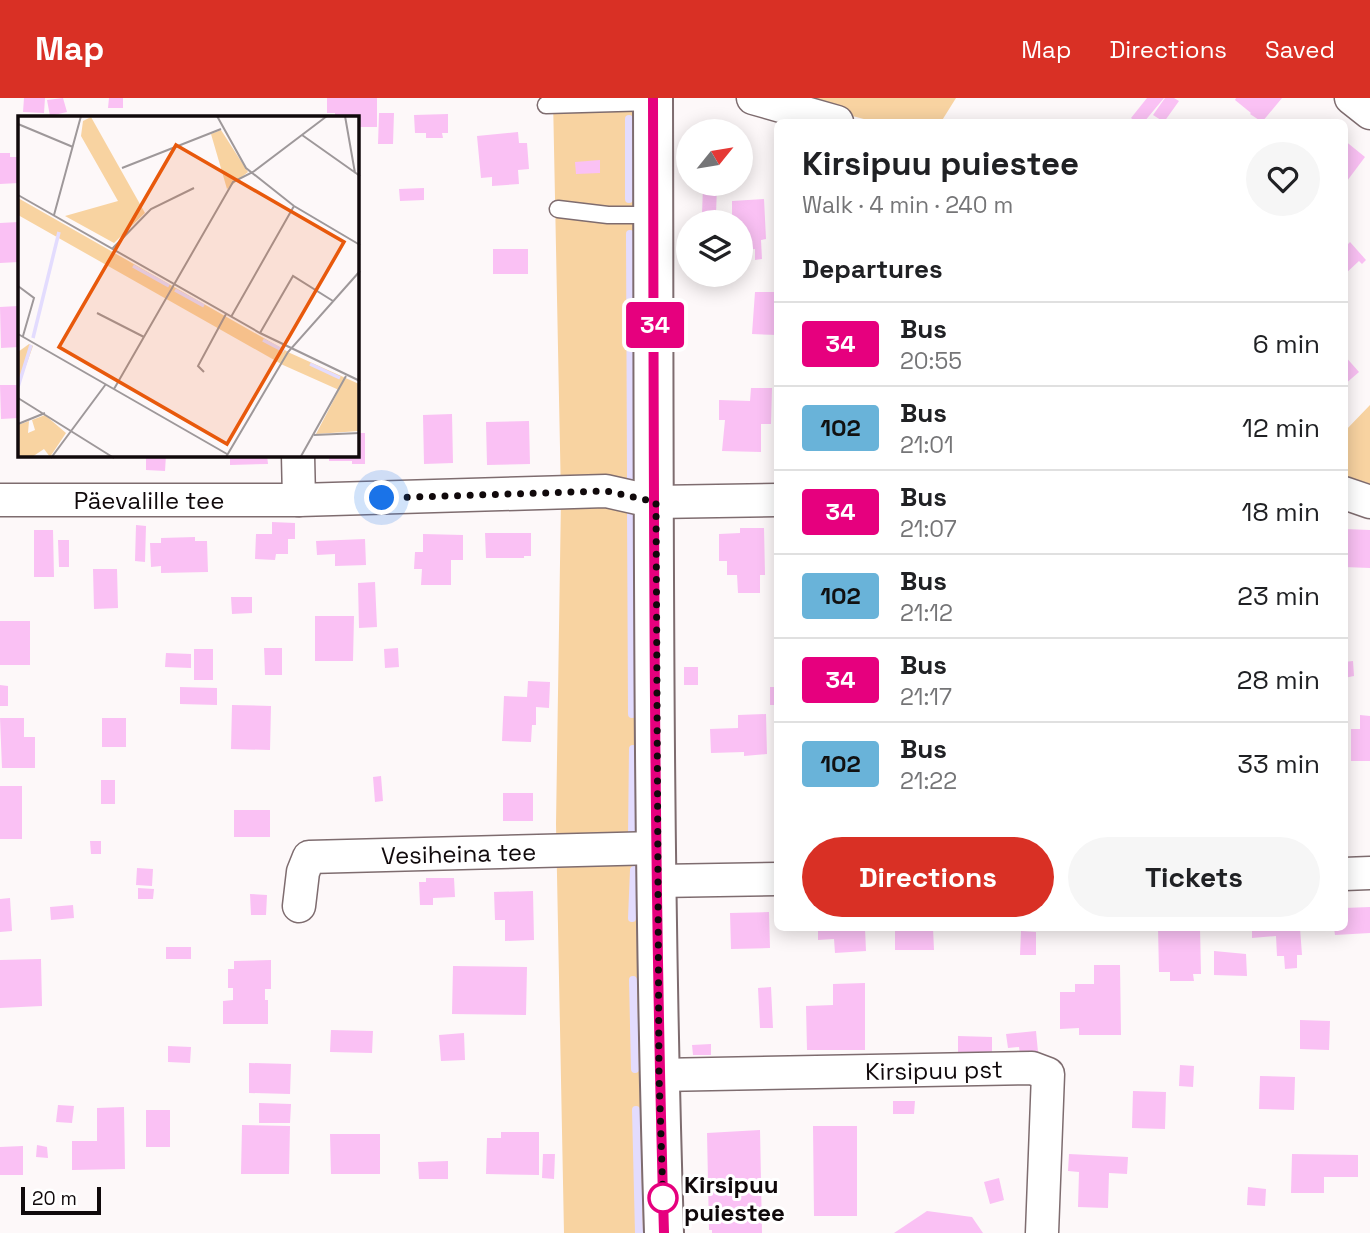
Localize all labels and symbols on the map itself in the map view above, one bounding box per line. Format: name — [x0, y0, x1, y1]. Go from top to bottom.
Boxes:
inset map — [18, 116, 359, 457]
north arrow — [676, 119, 752, 196]
line badge: 34 — [624, 302, 686, 348]
your location — [364, 480, 399, 515]
street label: Päevalille tee — [74, 485, 224, 516]
street label: Vesiheina tee — [381, 836, 537, 871]
street label: Kirsipuu pst — [865, 1053, 1003, 1087]
place label: Kirsipuu puiestee — [684, 1169, 785, 1228]
marker: Kirsipuu puiestee — [648, 1183, 678, 1213]
scale bar — [21, 1184, 102, 1216]

